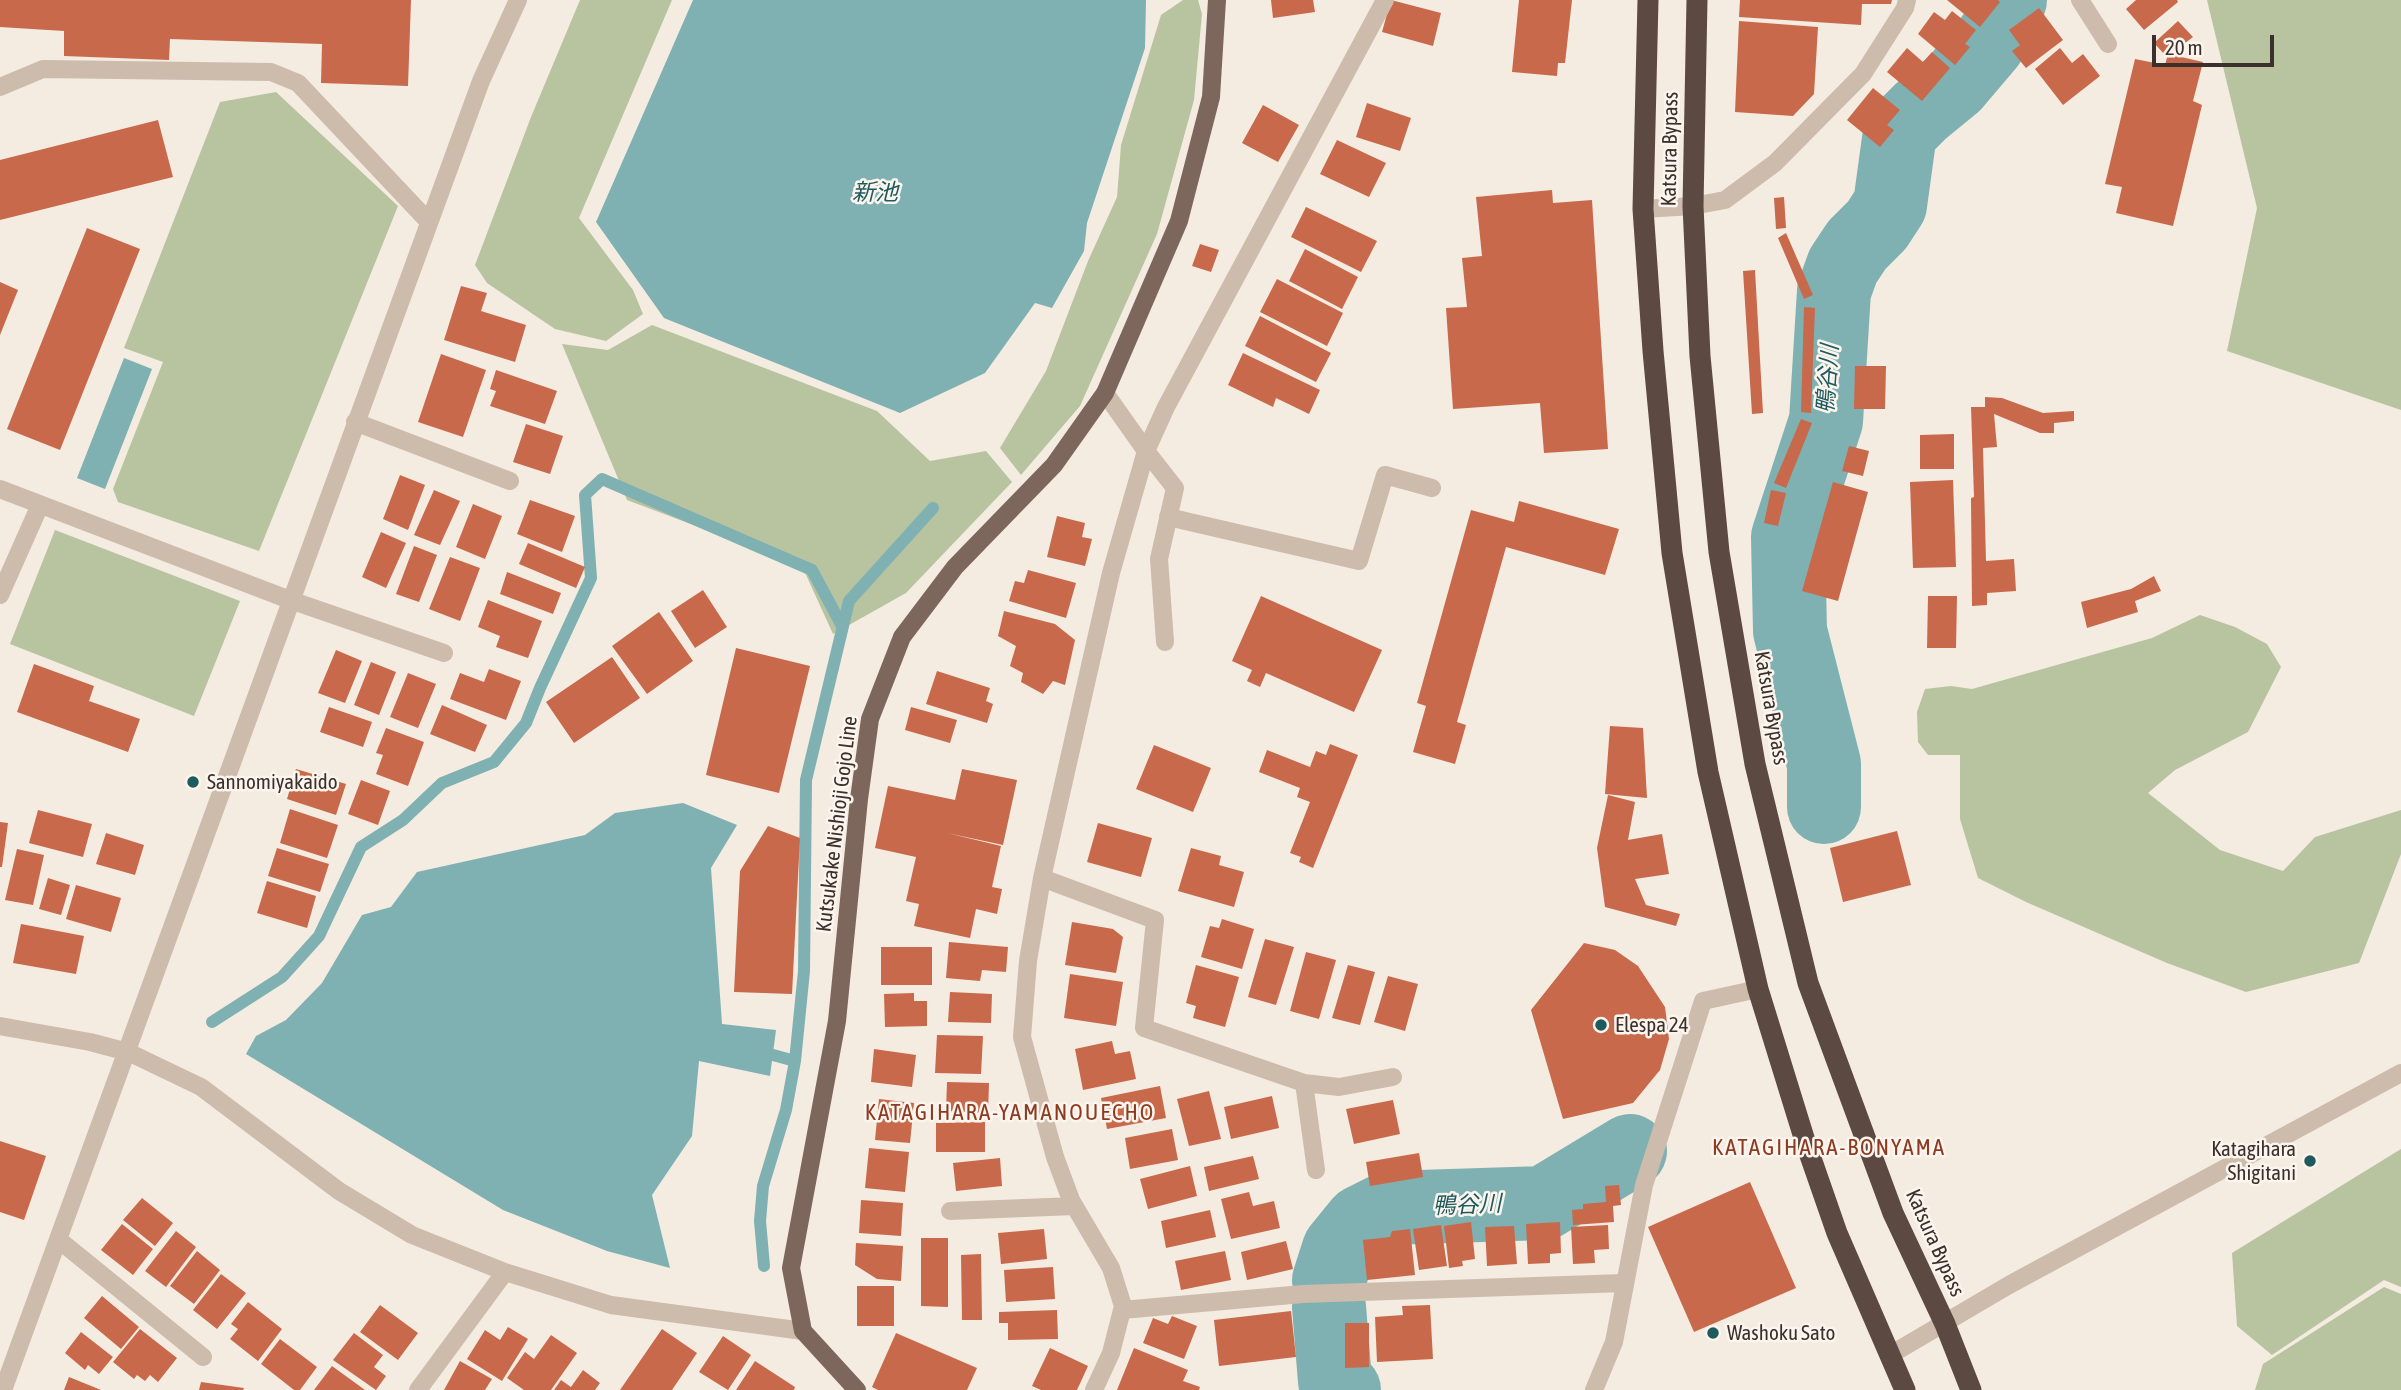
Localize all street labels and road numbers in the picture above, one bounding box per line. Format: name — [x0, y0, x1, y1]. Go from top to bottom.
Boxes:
street label: Katsura Bypass — [1656, 91, 1684, 207]
street label: Katsura Bypass — [1749, 649, 1793, 767]
street label: Kutsukake Nishioji Gojo Line — [811, 715, 863, 933]
street label: Katsura Bypass — [1900, 1185, 1970, 1301]

